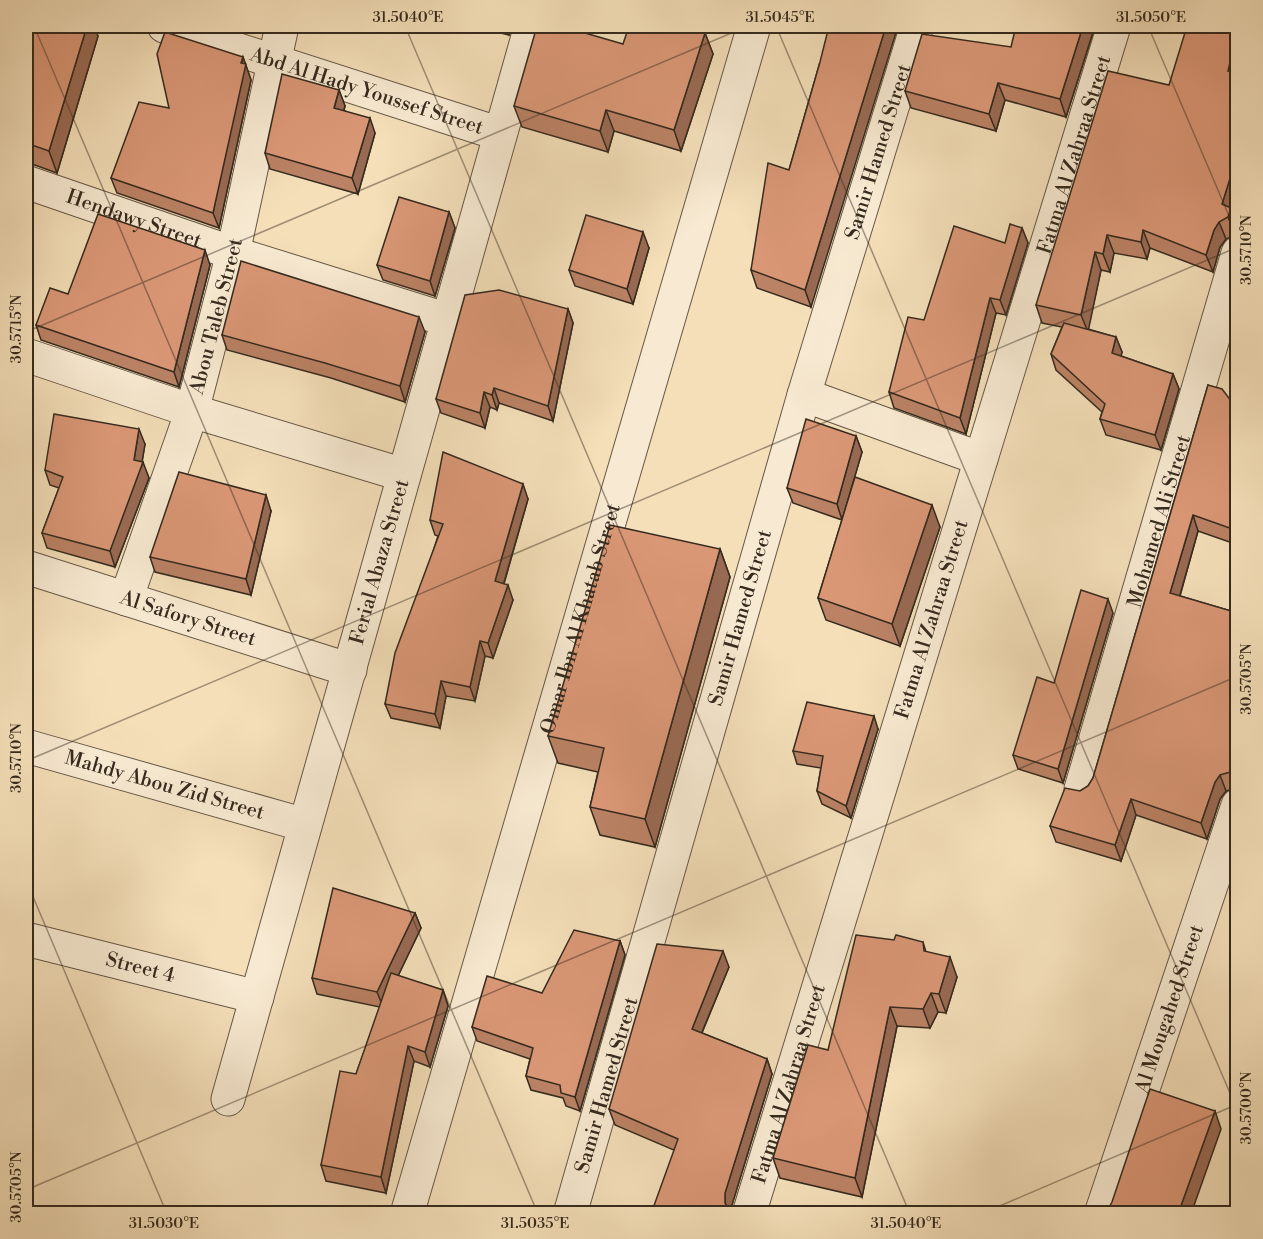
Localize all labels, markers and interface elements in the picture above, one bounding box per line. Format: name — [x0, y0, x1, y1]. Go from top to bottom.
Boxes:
text: 31.5040°E — [373, 8, 443, 27]
text: 31.5045°E — [745, 8, 815, 27]
text: 31.5050°E — [1116, 8, 1186, 27]
street label: Abd Al Hady Youssef Street — [246, 42, 486, 140]
street label: Fatma Al Zahraa Street — [1032, 52, 1117, 257]
street label: Samir Hamed Street — [840, 61, 917, 243]
street label: Hendawy Street — [63, 184, 205, 254]
text: 30.5710°N — [1237, 215, 1256, 285]
street label: Abou Taleb Street — [184, 236, 248, 398]
text: 30.5715°N — [7, 295, 26, 363]
street label: Mohamed Ali Street — [1122, 432, 1197, 611]
street label: Ferial Abaza Street — [344, 476, 415, 648]
street label: Omar Ibn Al Khatab Street — [535, 501, 626, 737]
street label: Fatma Al Zahraa Street — [889, 517, 974, 722]
street label: Samir Hamed Street — [703, 527, 777, 709]
street label: Al Safory Street — [116, 585, 259, 652]
text: 30.5705°N — [1237, 643, 1256, 715]
text: 30.5710°N — [7, 723, 26, 793]
street label: Mahdy Abou Zid Street — [62, 745, 267, 825]
street label: Al Mougahed Street — [1129, 922, 1209, 1098]
street label: Street 4 — [103, 947, 178, 988]
street label: Fatma Al Zahraa Street — [747, 981, 831, 1187]
street label: Samir Hamed Street — [570, 994, 644, 1176]
text: 30.5700°N — [1237, 1071, 1256, 1145]
text: 30.5705°N — [7, 1151, 26, 1223]
text: 31.5030°E — [129, 1214, 199, 1233]
text: 31.5035°E — [501, 1214, 569, 1233]
text: 31.5040°E — [871, 1214, 941, 1233]

